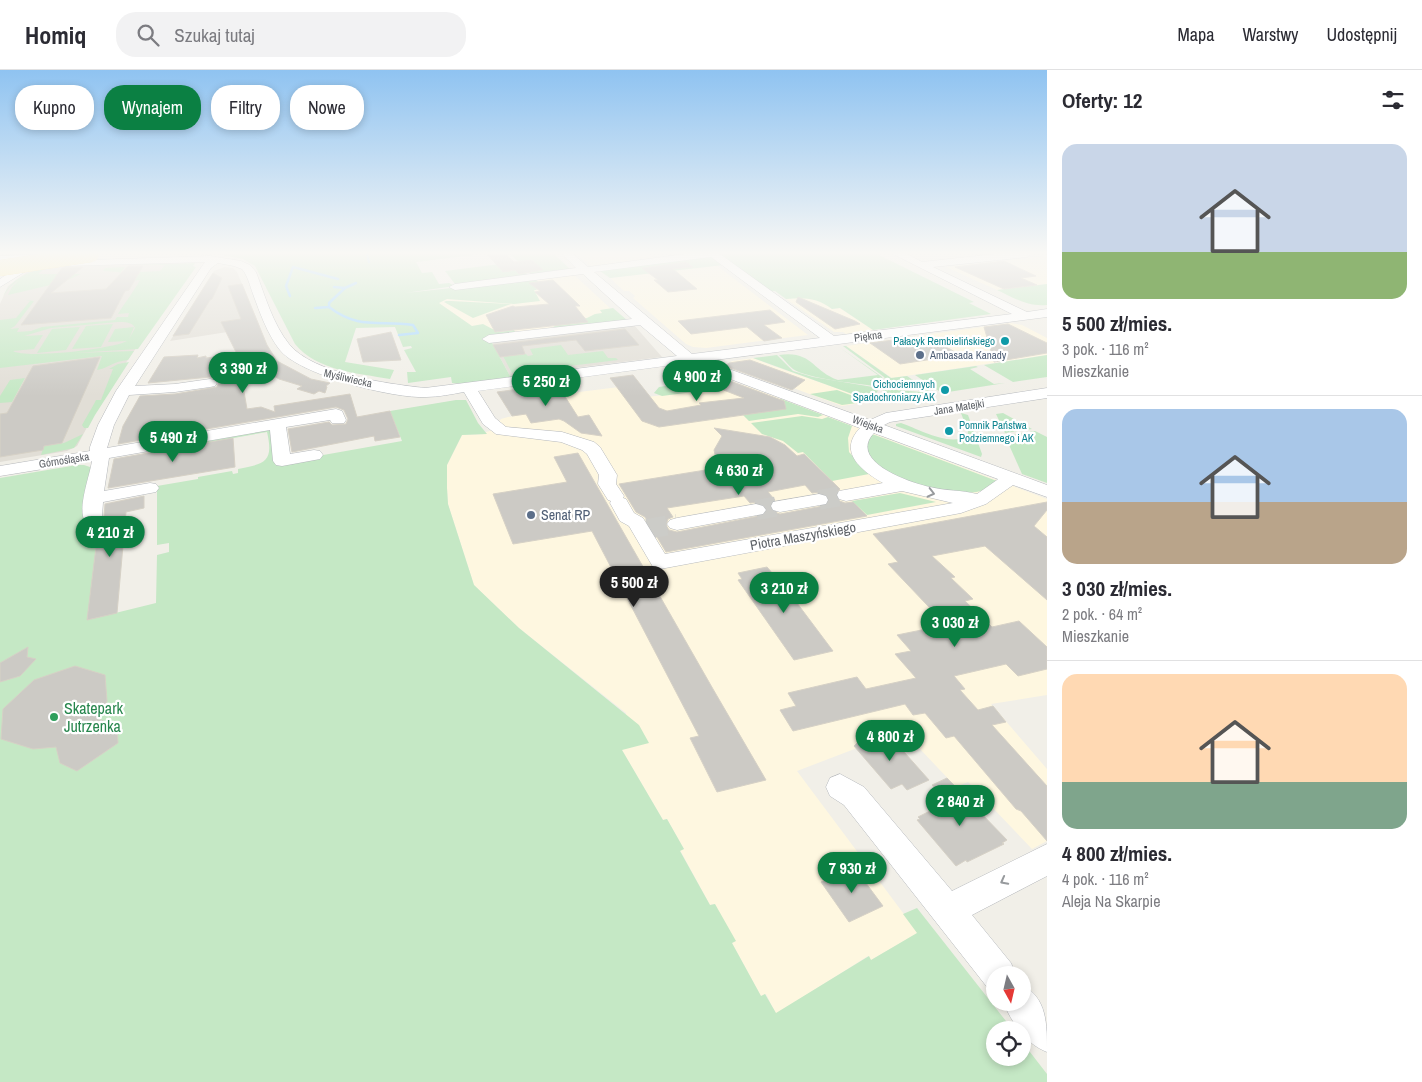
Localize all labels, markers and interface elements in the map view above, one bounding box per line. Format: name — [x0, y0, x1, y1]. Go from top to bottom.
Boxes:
search box — [116, 12, 466, 57]
text: Homiq — [25, 19, 86, 51]
icon: search — [134, 21, 162, 49]
text: Szukaj tutaj — [174, 22, 255, 48]
text: Mapa — [1177, 22, 1214, 47]
text: Warstwy — [1242, 22, 1298, 47]
text: Udostępnij — [1326, 22, 1397, 47]
chip: Kupno — [15, 85, 94, 130]
chip: Wynajem — [104, 85, 201, 130]
chip: Filtry — [211, 85, 280, 130]
chip: Nowe — [290, 85, 364, 130]
text: Oferty: 12 — [1062, 86, 1142, 115]
icon: filters — [1379, 86, 1407, 114]
icon: home — [1190, 176, 1280, 266]
text: 5 500 zł/mies. — [1062, 309, 1172, 338]
street label: Piękna — [853, 327, 883, 345]
place label: Pałacyk Rembielińskiego — [893, 334, 995, 348]
marker: Pałacyk Rembielińskiego — [999, 335, 1011, 347]
text: 3 pok. · 116 m² — [1062, 338, 1149, 360]
place label: Ambasada Kanady — [929, 348, 1007, 362]
marker: Ambasada Kanady — [914, 349, 926, 361]
pin: 3 390 zł — [191, 352, 295, 394]
text: 3 390 zł — [220, 357, 266, 379]
pin: 4 900 zł — [645, 360, 749, 402]
text: Mieszkanie — [1062, 360, 1129, 382]
pin: 5 250 zł — [494, 364, 598, 407]
text: 4 900 zł — [674, 365, 720, 387]
street label: Myśliwiecka — [322, 366, 374, 390]
text: 5 250 zł — [523, 370, 569, 392]
place label: Cichociemnych Spadochroniarzy AK — [853, 377, 935, 404]
marker: Cichociemnych Spadochroniarzy AK — [939, 384, 951, 396]
street label: Jana Matejki — [933, 396, 985, 418]
street label: Wiejska — [851, 412, 885, 436]
place label: Pomnik Państwa Podziemnego i AK — [959, 418, 1034, 445]
pin: 5 490 zł — [121, 420, 225, 463]
marker: Pomnik Państwa Podziemnego i AK — [943, 425, 955, 437]
text: 5 490 zł — [150, 426, 196, 448]
icon: home — [1190, 442, 1280, 532]
street label: Górnośląska — [38, 449, 90, 471]
pin: 4 630 zł — [687, 454, 791, 496]
text: 4 630 zł — [716, 459, 762, 481]
one-way arrow — [926, 487, 935, 498]
place label: Senat RP — [541, 506, 590, 524]
marker: Senat RP — [525, 509, 537, 521]
pin: 4 210 zł — [58, 516, 162, 558]
street label: Piotra Maszyńskiego — [749, 518, 857, 554]
text: 4 210 zł — [87, 521, 133, 543]
pin: 5 500 zł — [582, 566, 686, 608]
text: 5 500 zł — [611, 571, 657, 593]
pin: 3 210 zł — [732, 572, 836, 614]
text: 3 030 zł/mies. — [1062, 574, 1172, 603]
text: 3 210 zł — [761, 577, 807, 599]
text: 2 pok. · 64 m² — [1062, 603, 1142, 625]
pin: 3 030 zł — [903, 606, 1007, 648]
text: 3 030 zł — [932, 611, 978, 633]
text: Mieszkanie — [1062, 625, 1129, 647]
place label: Skatepark Jutrzenka — [64, 697, 124, 737]
icon: home — [1190, 707, 1280, 797]
marker: Skatepark Jutrzenka — [48, 711, 60, 723]
pin: 4 800 zł — [838, 720, 942, 762]
text: 4 800 zł — [867, 725, 913, 747]
pin: 2 840 zł — [908, 784, 1012, 827]
text: 2 840 zł — [937, 790, 983, 812]
text: 4 800 zł/mies. — [1062, 839, 1172, 868]
pin: 7 930 zł — [800, 852, 904, 894]
text: 7 930 zł — [829, 857, 875, 879]
text: 4 pok. · 116 m² — [1062, 868, 1149, 890]
one-way arrow — [1000, 875, 1009, 885]
text: Aleja Na Skarpie — [1062, 890, 1160, 912]
north arrow — [986, 966, 1031, 1011]
map controls — [986, 966, 1031, 1066]
button: locate — [986, 1021, 1031, 1066]

